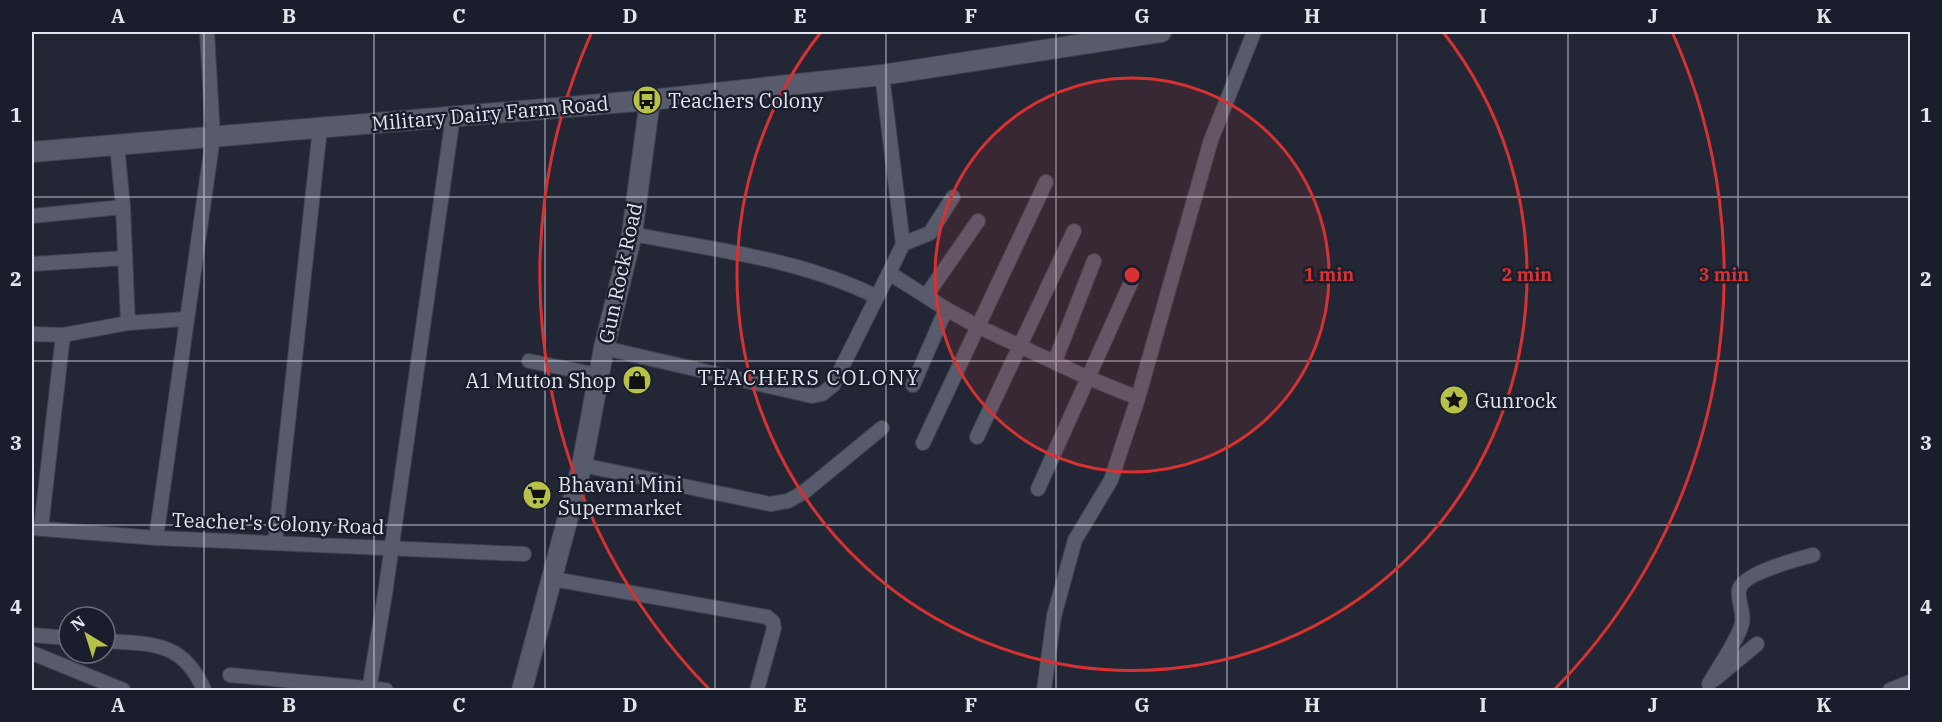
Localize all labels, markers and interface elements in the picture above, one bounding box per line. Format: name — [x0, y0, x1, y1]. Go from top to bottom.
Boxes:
text: A — [111, 2, 125, 29]
text: B — [282, 2, 296, 29]
text: C — [452, 2, 466, 29]
text: D — [622, 2, 638, 29]
text: E — [793, 2, 807, 29]
text: F — [965, 2, 977, 29]
text: G — [1134, 2, 1150, 29]
text: H — [1304, 2, 1320, 29]
text: I — [1479, 2, 1487, 29]
text: J — [1648, 2, 1658, 29]
text: K — [1816, 2, 1832, 29]
bus stop icon: Teachers Colony — [631, 84, 663, 116]
place label: Teachers Colony — [668, 87, 824, 114]
street label: Military Dairy Farm Road — [370, 89, 610, 137]
text: 1 — [10, 101, 22, 128]
text: 1 — [1920, 101, 1932, 128]
street label: Gun Rock Road — [592, 200, 648, 346]
text: 1 min — [1304, 263, 1354, 286]
text: 2 min — [1502, 263, 1552, 286]
text: 3 min — [1699, 263, 1749, 286]
text: 2 — [10, 265, 22, 292]
centre of rings — [1122, 265, 1142, 285]
text: 2 — [1920, 265, 1932, 292]
district label: TEACHERS COLONY — [697, 363, 921, 391]
shop icon: A1 Mutton Shop — [621, 364, 653, 396]
place label: A1 Mutton Shop — [465, 367, 616, 394]
place icon: Gunrock — [1438, 384, 1470, 416]
place label: Gunrock — [1475, 387, 1557, 414]
text: 3 — [10, 429, 22, 456]
text: 3 — [1920, 429, 1932, 456]
place label: Bhavani Mini Supermarket — [558, 471, 682, 521]
supermarket icon: Bhavani Mini Supermarket — [521, 479, 553, 511]
street label: Teacher's Colony Road — [171, 506, 385, 540]
text: 4 — [10, 593, 22, 620]
text: 4 — [1920, 593, 1932, 620]
north arrow — [57, 605, 117, 665]
text: N — [67, 611, 89, 635]
text: A — [111, 691, 125, 718]
text: B — [282, 691, 296, 718]
text: C — [452, 691, 466, 718]
text: D — [622, 691, 638, 718]
text: E — [793, 691, 807, 718]
text: F — [965, 691, 977, 718]
text: G — [1134, 691, 1150, 718]
text: H — [1304, 691, 1320, 718]
text: I — [1479, 691, 1487, 718]
text: J — [1648, 691, 1658, 718]
text: K — [1816, 691, 1832, 718]

